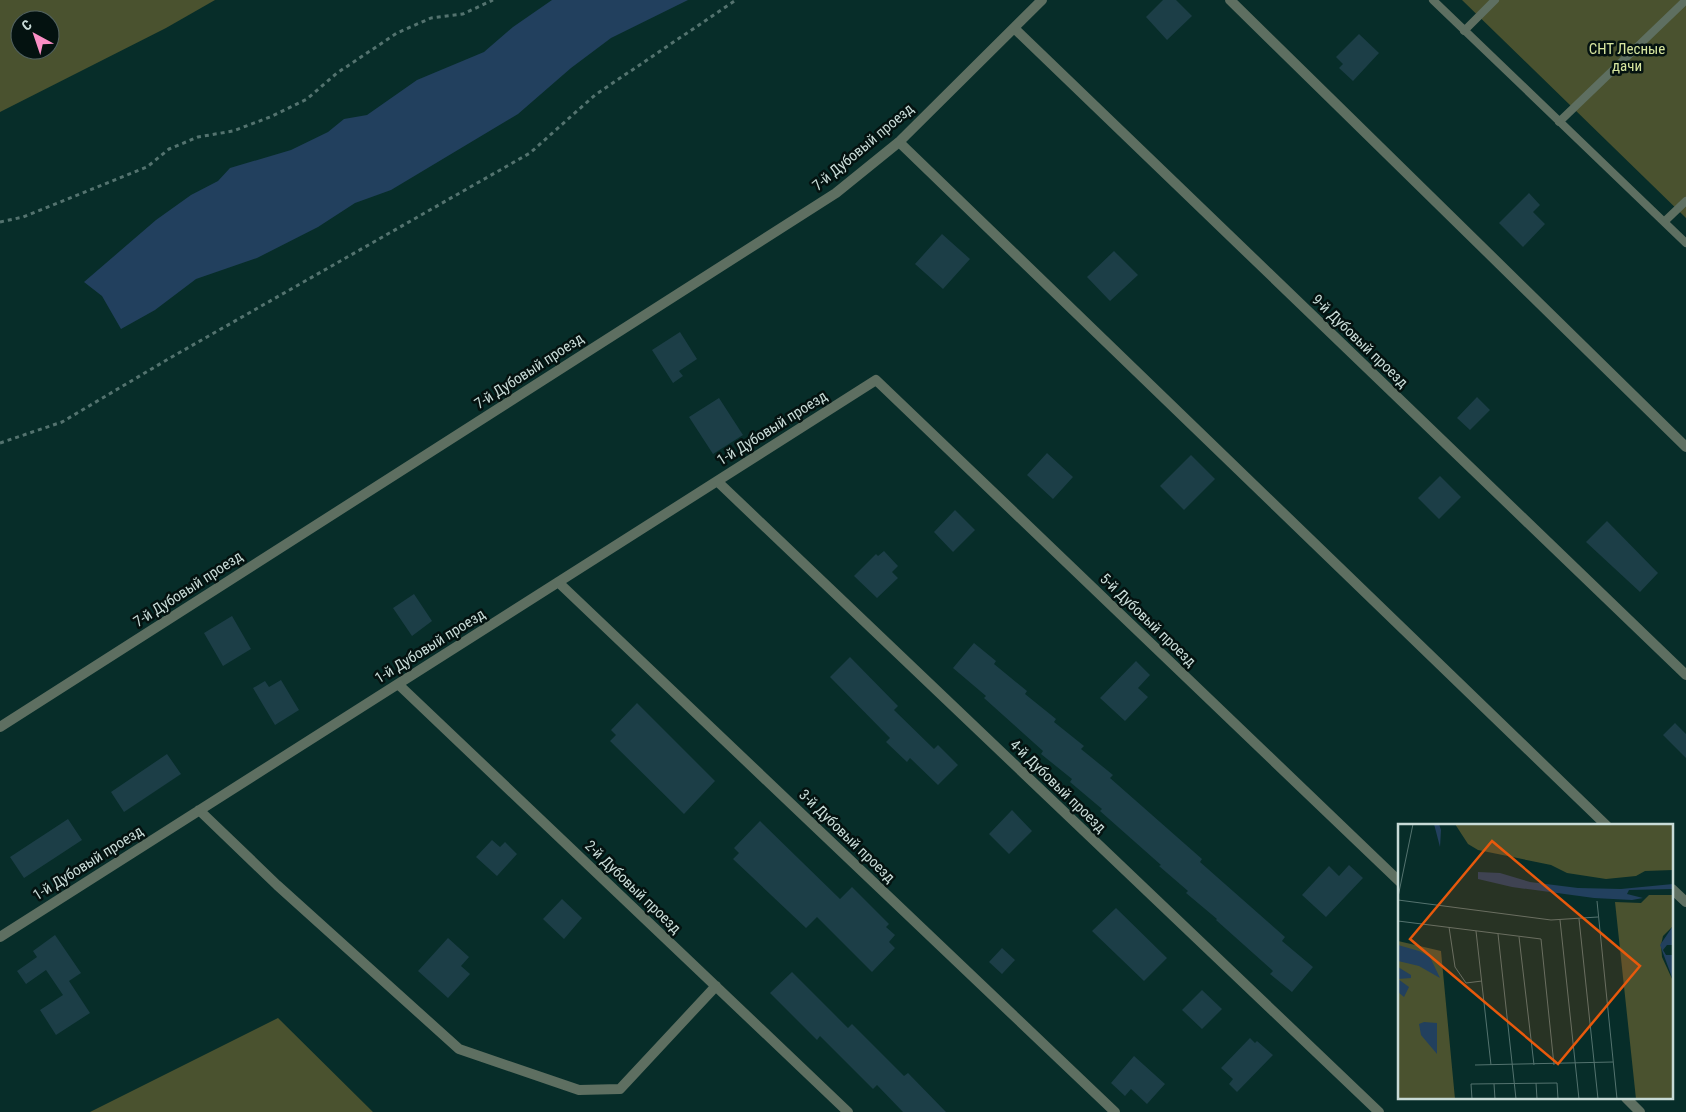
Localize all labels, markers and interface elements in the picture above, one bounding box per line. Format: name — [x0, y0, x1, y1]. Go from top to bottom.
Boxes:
north arrow — [10, 10, 60, 60]
text: С — [18, 16, 35, 34]
park label: СНТ Лесные дачи — [1589, 40, 1665, 75]
street label: 7-й Дубовый проезд — [809, 99, 917, 195]
street label: 9-й Дубовый проезд — [1308, 291, 1412, 391]
street label: 7-й Дубовый проезд — [471, 329, 587, 413]
street label: 1-й Дубовый проезд — [714, 387, 830, 469]
street label: 7-й Дубовый проезд — [130, 547, 246, 631]
street label: 5-й Дубовый проезд — [1096, 570, 1200, 670]
street label: 1-й Дубовый проезд — [372, 605, 488, 687]
street label: 4-й Дубовый проезд — [1006, 736, 1110, 836]
street label: 3-й Дубовый проезд — [795, 786, 899, 886]
street label: 1-й Дубовый проезд — [30, 822, 146, 904]
inset map — [1398, 824, 1674, 1100]
street label: 2-й Дубовый проезд — [581, 837, 685, 937]

